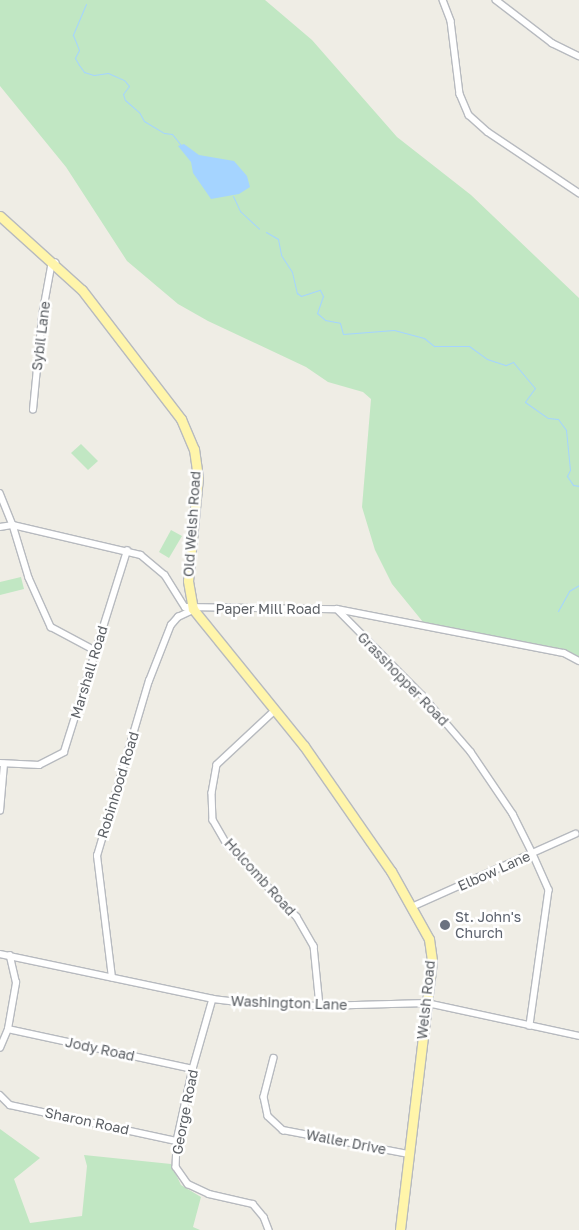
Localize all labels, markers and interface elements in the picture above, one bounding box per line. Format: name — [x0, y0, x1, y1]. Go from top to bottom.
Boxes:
street label: Sybil Lane — [28, 300, 54, 372]
street label: Old Welsh Road — [180, 470, 204, 578]
street label: Paper Mill Road — [215, 601, 321, 617]
street label: Marshall Road — [67, 624, 111, 720]
street label: Grasshopper Road — [354, 629, 452, 729]
street label: Robinhood Road — [94, 730, 142, 840]
street label: Holcomb Road — [221, 835, 299, 919]
street label: Elbow Lane — [455, 848, 533, 894]
place label: St. John's Church — [455, 909, 521, 942]
marker: St. John's Church — [439, 919, 451, 931]
street label: Welsh Road — [414, 960, 438, 1040]
street label: Washington Lane — [230, 993, 348, 1013]
street label: Jody Road — [64, 1033, 136, 1065]
street label: George Road — [169, 1068, 201, 1156]
street label: Sharon Road — [43, 1104, 131, 1138]
street label: Waller Drive — [304, 1126, 388, 1158]

